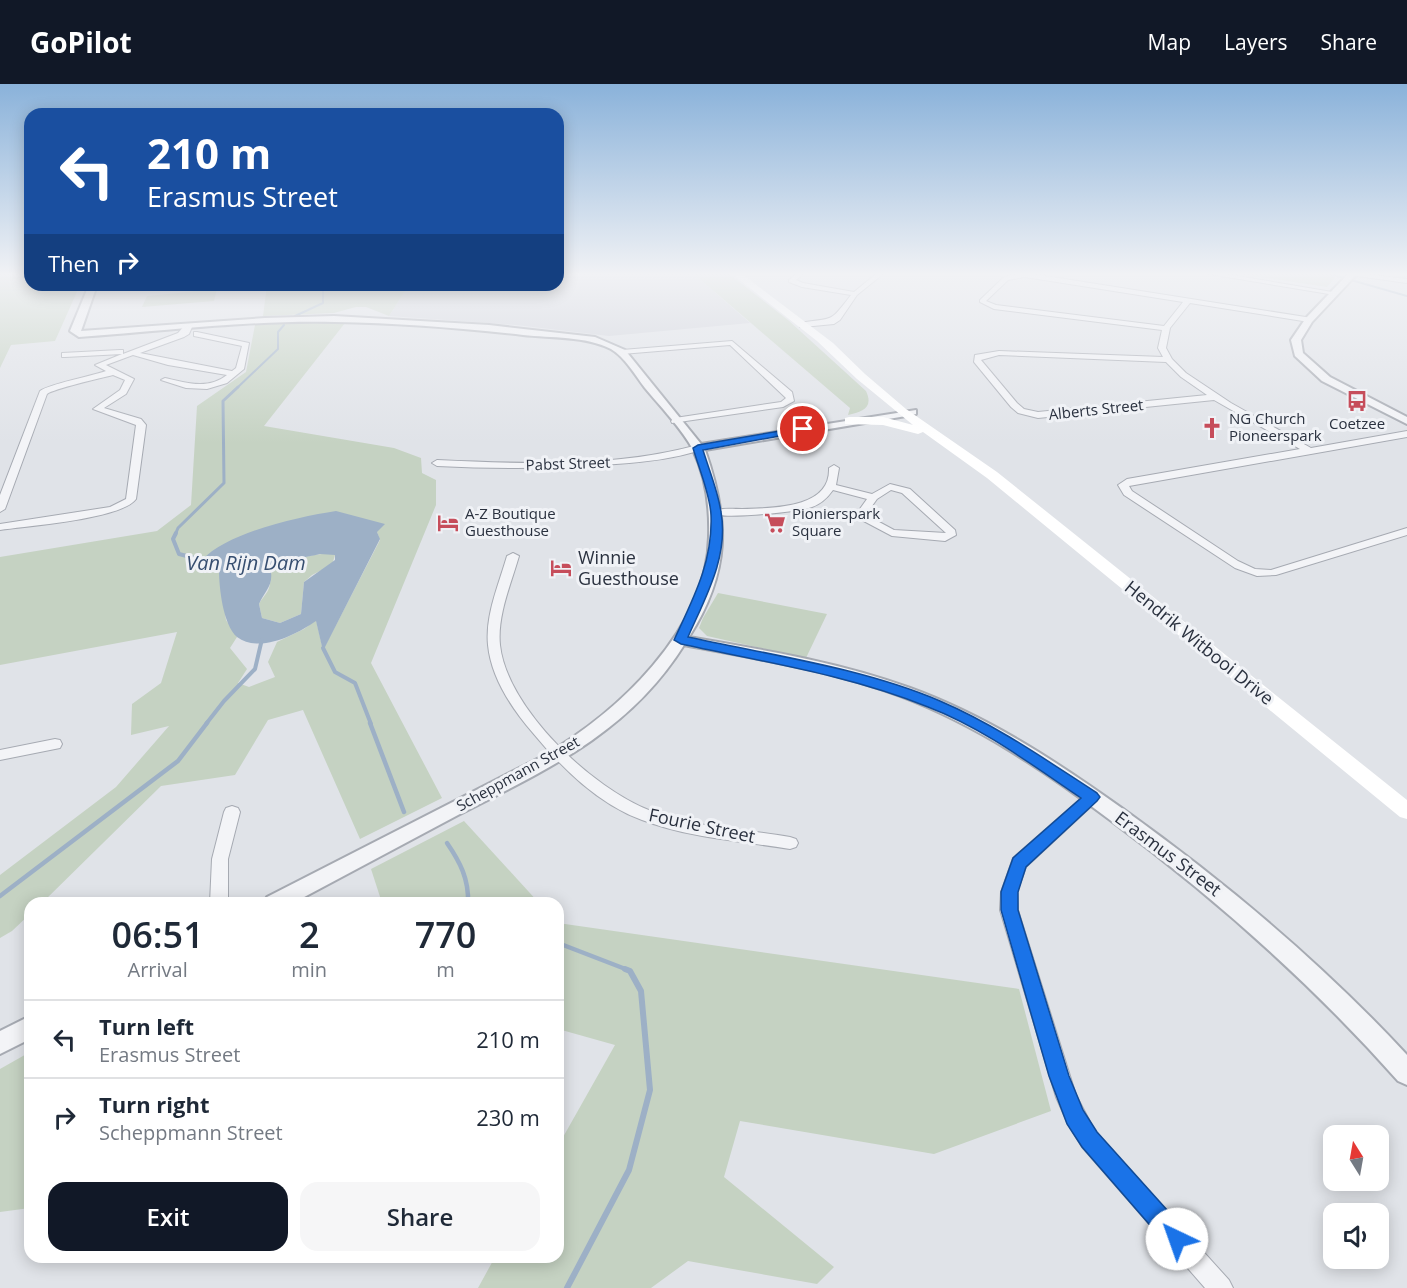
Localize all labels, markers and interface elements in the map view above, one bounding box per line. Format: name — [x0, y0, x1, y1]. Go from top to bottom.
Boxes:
text: GoPilot — [30, 23, 132, 61]
text: Map — [1148, 28, 1191, 56]
text: Layers — [1224, 28, 1288, 56]
text: Share — [1321, 28, 1377, 56]
text: 210 m — [147, 124, 271, 181]
icon: left — [48, 132, 126, 210]
text: Erasmus Street — [147, 178, 338, 215]
icon: right — [111, 246, 144, 279]
text: Then — [48, 248, 99, 278]
bus stop icon: Coetzee — [1345, 389, 1369, 413]
street label: Alberts Street — [1047, 394, 1144, 424]
pin — [777, 403, 828, 454]
place label: NG Church Pioneerspark — [1229, 408, 1322, 445]
icon: arrive — [786, 412, 819, 445]
place label: Coetzee — [1329, 413, 1385, 433]
church icon: NG Church Pioneerspark — [1200, 416, 1224, 440]
street label: Pabst Street — [525, 452, 611, 474]
place label: A-Z Boutique Guesthouse — [465, 503, 556, 540]
place label: Pionierspark Square — [792, 503, 880, 540]
hotel icon: A-Z Boutique Guesthouse — [436, 511, 460, 535]
supermarket icon: Pionierspark Square — [763, 511, 787, 535]
place label: Winnie Guesthouse — [578, 545, 679, 590]
water label: Van Rijn Dam — [186, 549, 306, 576]
hotel icon: Winnie Guesthouse — [549, 556, 573, 580]
street label: Hendrik Witbooi Drive — [1120, 575, 1279, 710]
street label: Scheppmann Street — [452, 731, 583, 815]
street label: Fourie Street — [647, 802, 758, 848]
street label: Erasmus Street — [1111, 805, 1227, 901]
text: 06:51 — [112, 910, 204, 959]
text: 2 — [299, 910, 320, 959]
text: 770 — [415, 910, 476, 959]
text: Arrival — [128, 956, 188, 983]
text: min — [291, 956, 327, 983]
text: m — [436, 956, 455, 983]
text: Turn left — [99, 1011, 194, 1041]
icon: left — [48, 1023, 81, 1056]
text: 210 m — [476, 1024, 540, 1054]
text: Erasmus Street — [99, 1041, 240, 1068]
text: Turn right — [99, 1089, 210, 1119]
icon: right — [48, 1101, 81, 1134]
text: 230 m — [476, 1102, 540, 1132]
text: Scheppmann Street — [99, 1119, 283, 1146]
north arrow — [1323, 1125, 1389, 1191]
map controls — [1323, 1125, 1389, 1269]
button: Exit — [48, 1182, 288, 1251]
button: Share — [300, 1182, 540, 1251]
button: sound — [1323, 1203, 1389, 1269]
position arrow — [1145, 1207, 1209, 1271]

